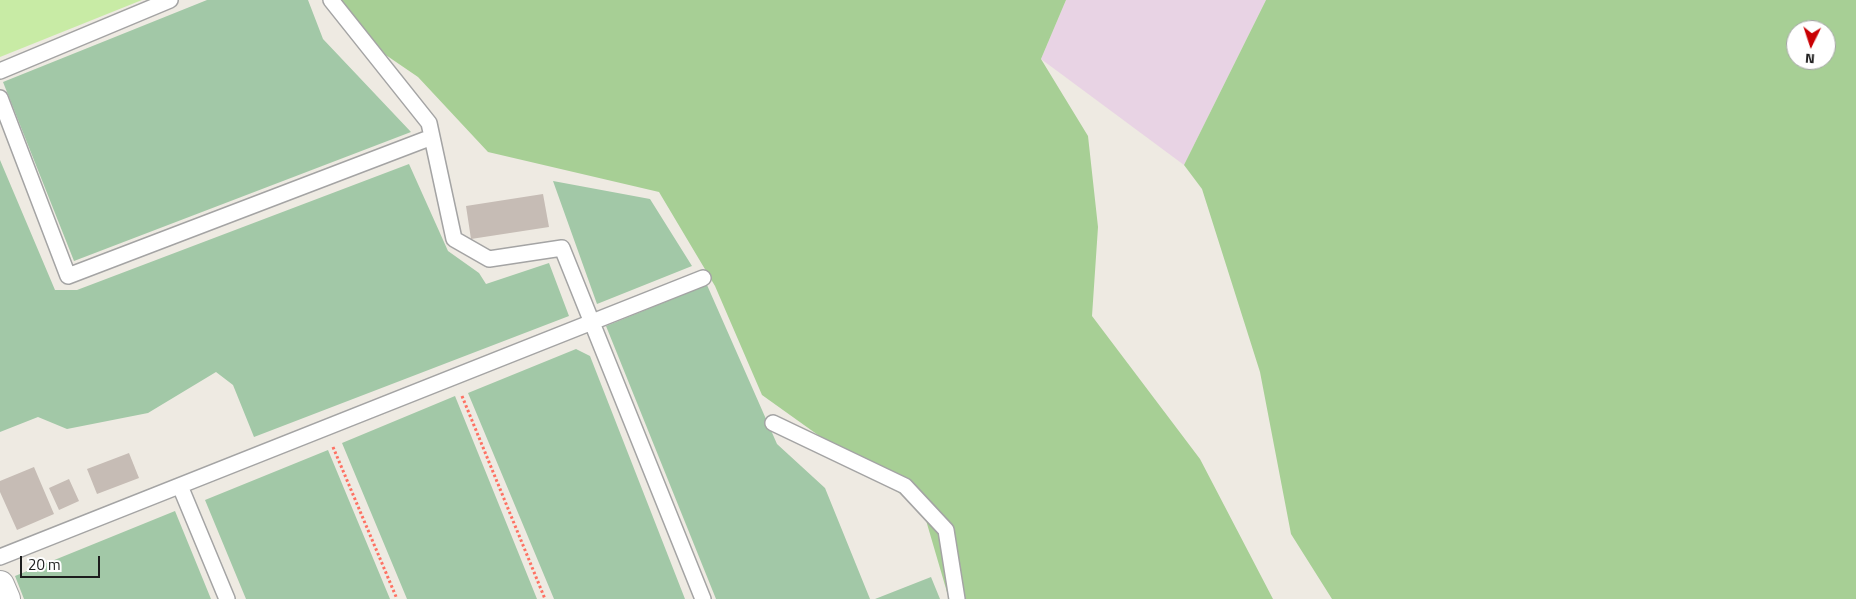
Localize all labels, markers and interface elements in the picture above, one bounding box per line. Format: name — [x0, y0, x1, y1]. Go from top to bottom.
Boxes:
north arrow — [1786, 20, 1836, 70]
text: N — [1804, 49, 1816, 70]
scale bar — [22, 546, 102, 578]
text: 20 m — [28, 553, 61, 576]

